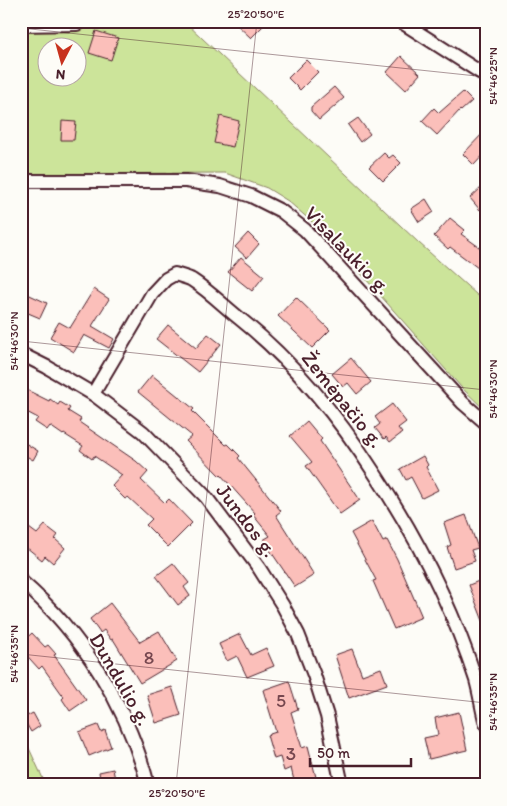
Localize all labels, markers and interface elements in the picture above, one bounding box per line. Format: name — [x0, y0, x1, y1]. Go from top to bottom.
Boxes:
text: 25°20'50"E — [228, 7, 285, 21]
north arrow — [38, 38, 88, 88]
text: 54°46'25"N — [486, 47, 500, 105]
text: N — [55, 65, 66, 83]
street label: Visalaukio g. — [300, 201, 396, 299]
text: 54°46'30"N — [7, 311, 21, 371]
street label: Žemėpačio g. — [296, 346, 390, 452]
text: 54°46'30"N — [486, 359, 500, 419]
street label: Jundos g. — [211, 478, 283, 562]
text: 54°46'35"N — [7, 625, 21, 683]
street label: Dundulio g. — [84, 628, 158, 730]
house number: 8 — [144, 646, 154, 669]
text: 54°46'35"N — [486, 673, 500, 731]
house number: 5 — [276, 689, 286, 712]
scale bar — [310, 736, 411, 768]
house number: 3 — [286, 742, 296, 765]
text: 50 m — [317, 744, 350, 762]
text: 25°20'50"E — [149, 786, 206, 800]

